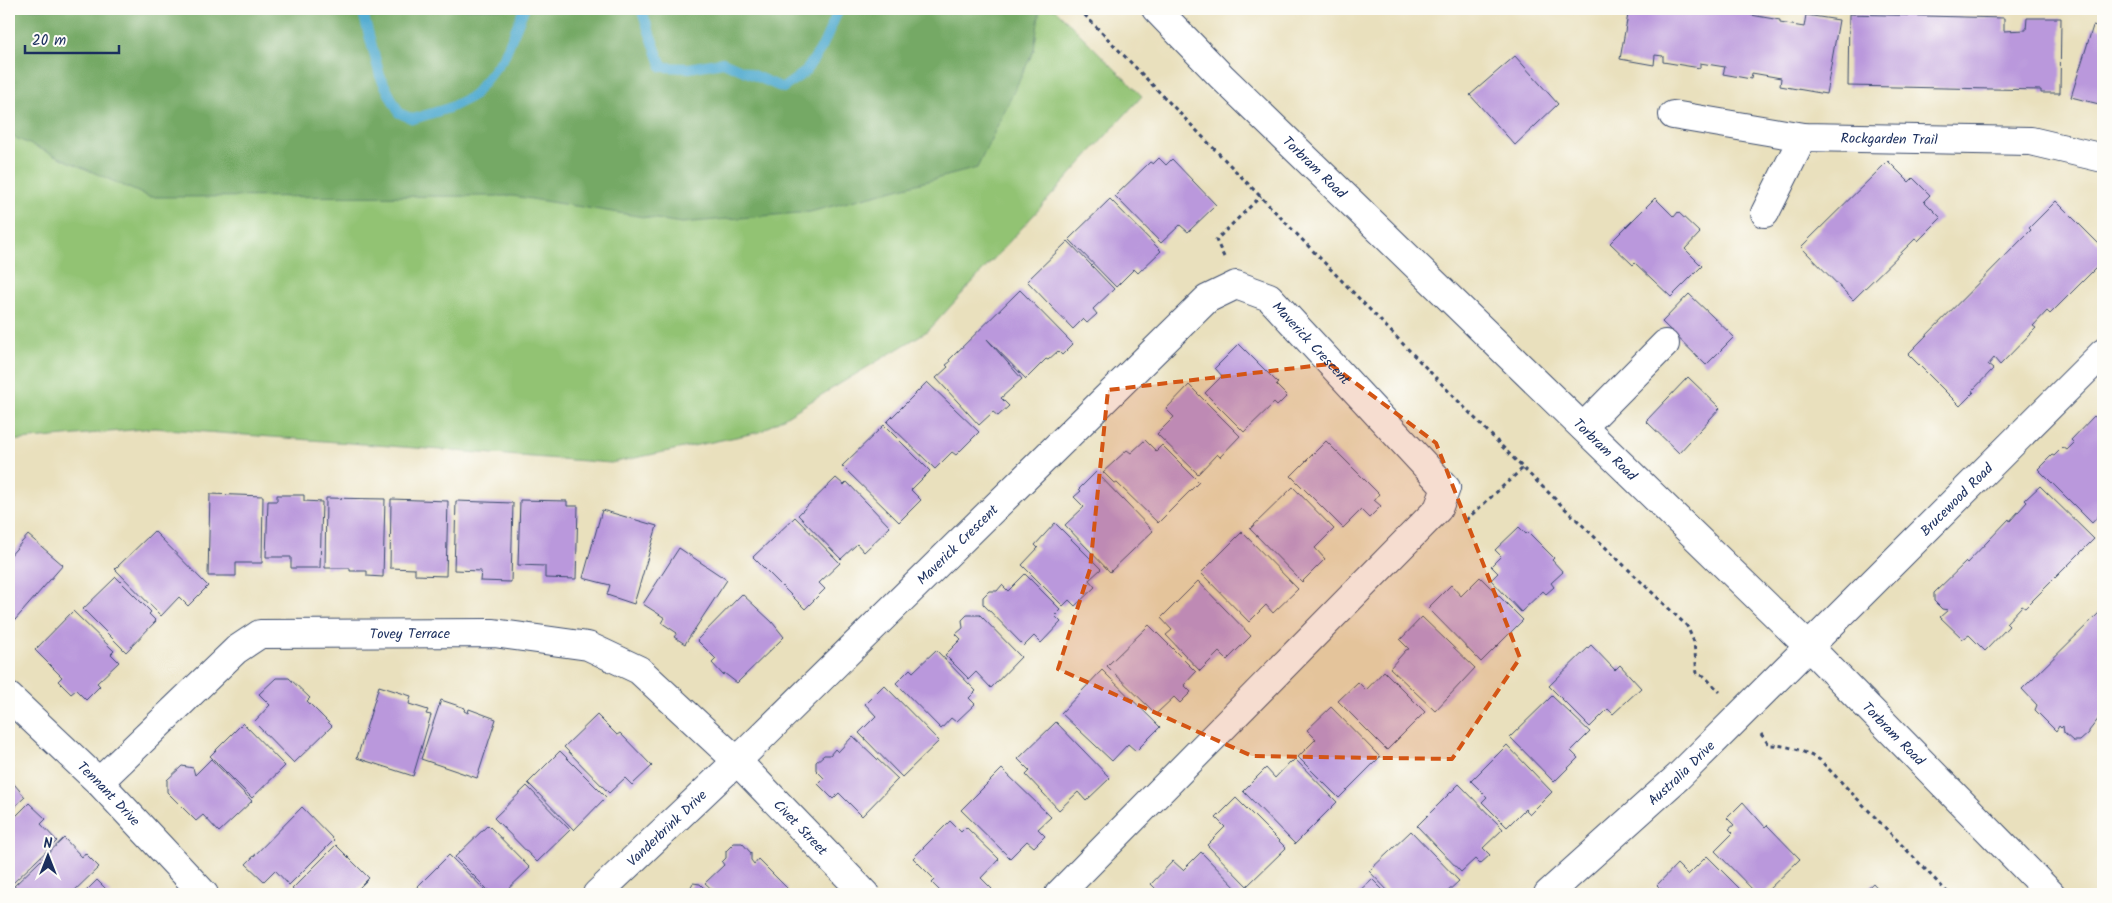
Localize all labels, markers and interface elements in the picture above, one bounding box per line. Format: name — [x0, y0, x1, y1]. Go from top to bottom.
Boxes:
scale bar — [25, 22, 119, 54]
text: 20 m — [32, 29, 66, 53]
street label: Rockgarden Trail — [1840, 128, 1938, 151]
street label: Torbram Road — [1277, 131, 1352, 205]
street label: Maverick Crescent — [1266, 297, 1356, 391]
street label: Torbram Road — [1568, 413, 1642, 487]
street label: Brucewood Road — [1915, 458, 1999, 542]
street label: Maverick Crescent — [912, 499, 1004, 591]
street label: Tovey Terrace — [370, 623, 451, 646]
street label: Torbram Road — [1856, 697, 1930, 772]
street label: Australia Drive — [1643, 735, 1721, 811]
street label: Tennant Drive — [72, 757, 146, 832]
street label: Vanderbrink Drive — [622, 784, 713, 872]
street label: Civet Street — [768, 795, 833, 861]
north arrow — [22, 830, 72, 880]
text: N — [44, 833, 53, 855]

